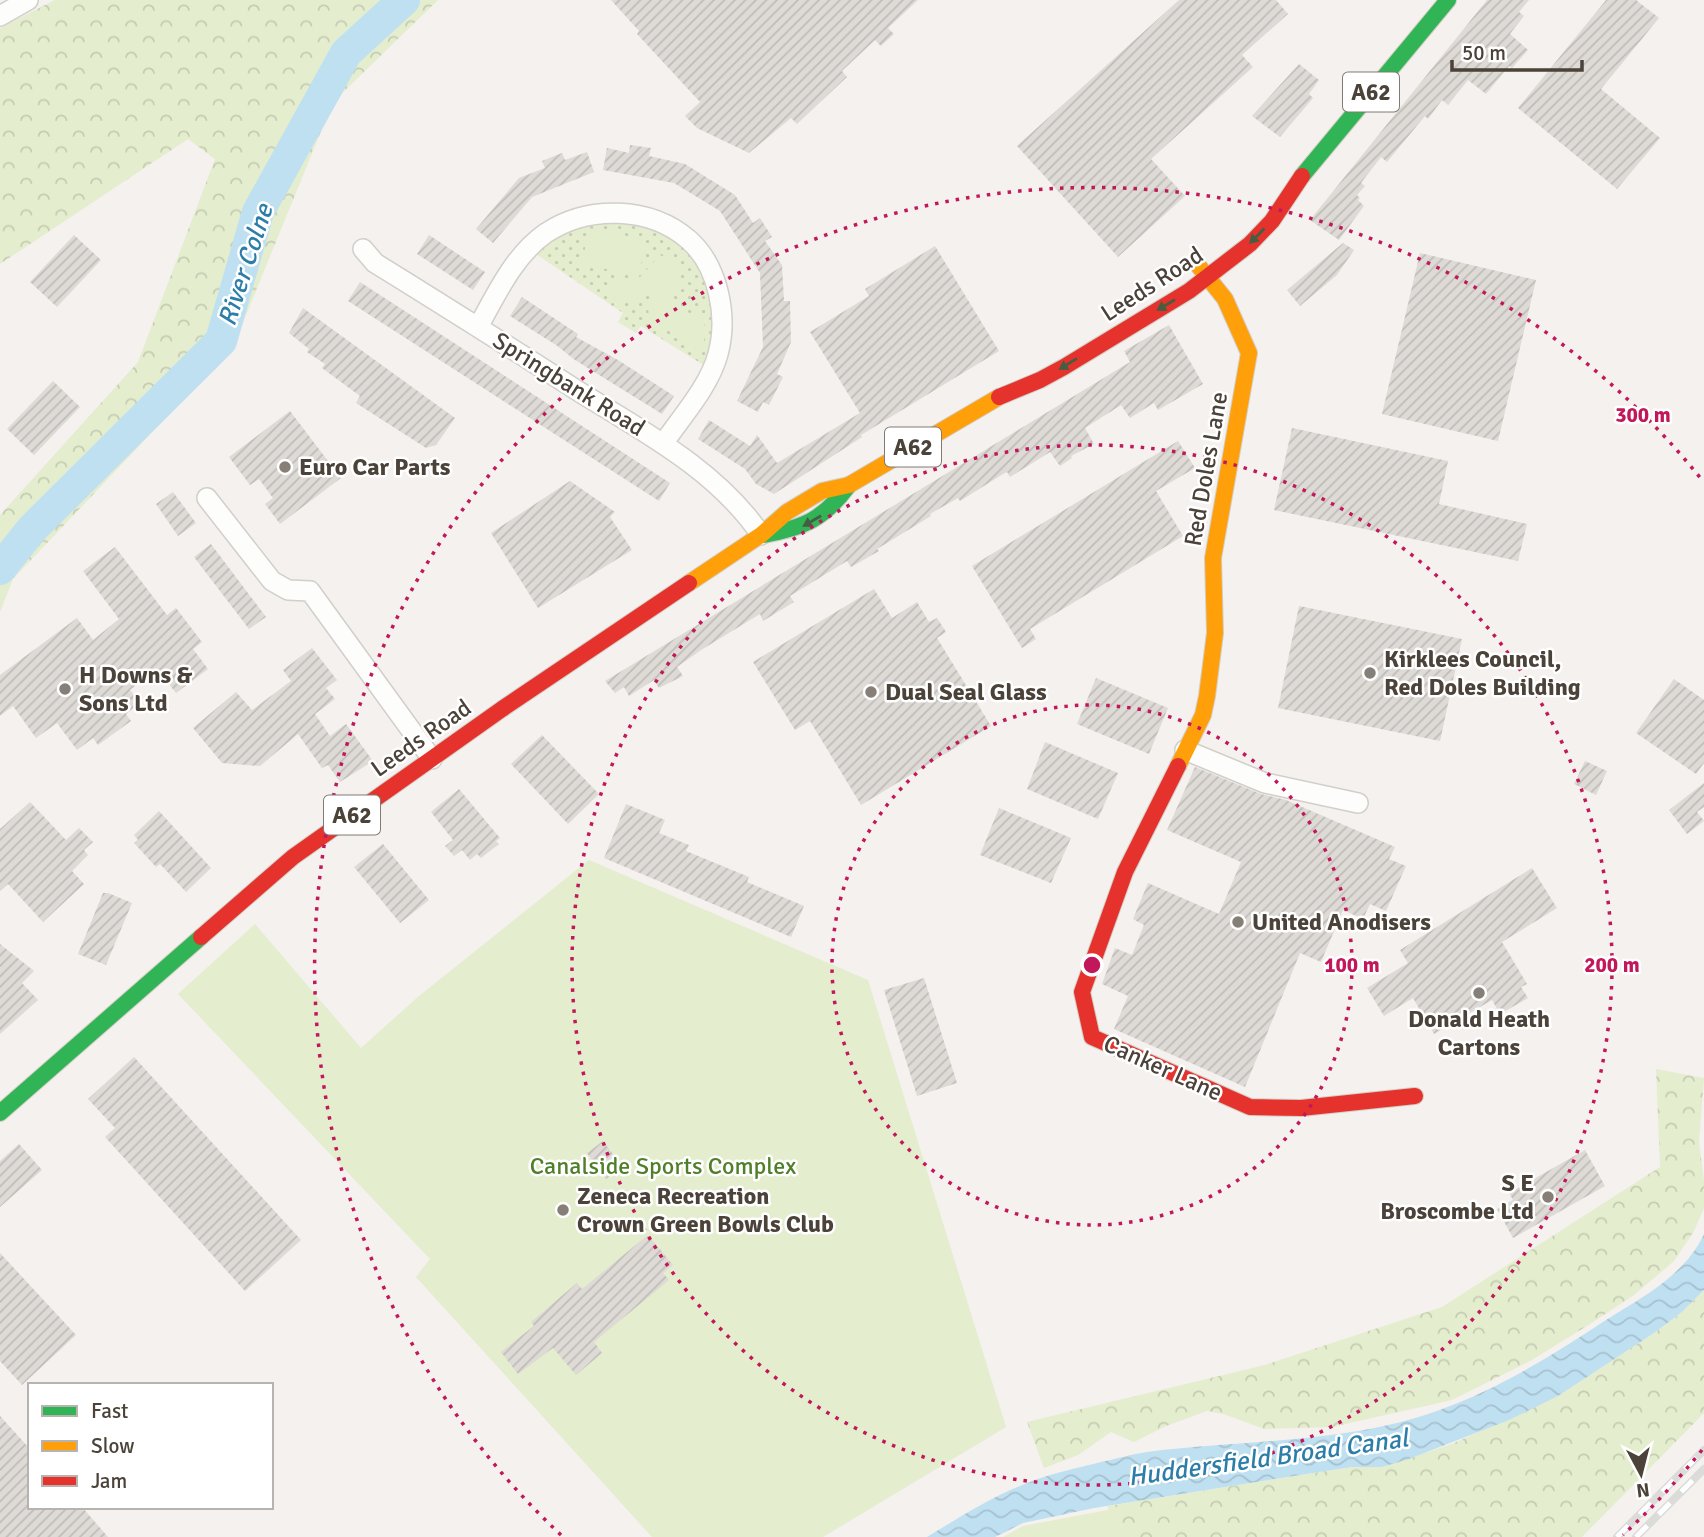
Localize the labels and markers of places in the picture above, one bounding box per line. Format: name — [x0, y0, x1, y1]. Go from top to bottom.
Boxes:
place label: Euro Car Parts — [299, 452, 451, 482]
marker: Euro Car Parts — [277, 459, 293, 475]
place label: Kirklees Council, Red Doles Building — [1384, 644, 1581, 702]
place label: H Downs & Sons Ltd — [79, 660, 192, 718]
marker: Kirklees Council, Red Doles Building — [1362, 665, 1378, 681]
place label: Dual Seal Glass — [885, 677, 1047, 707]
marker: H Downs & Sons Ltd — [57, 681, 73, 697]
marker: Dual Seal Glass — [863, 684, 879, 700]
place label: United Anodisers — [1252, 907, 1431, 937]
marker: United Anodisers — [1230, 914, 1246, 930]
centre of rings — [1080, 953, 1104, 977]
marker: Donald Heath Cartons — [1471, 985, 1487, 1001]
place label: Donald Heath Cartons — [1408, 1004, 1550, 1062]
place label: S E Broscombe Ltd — [1380, 1168, 1534, 1226]
place label: Zeneca Recreation Crown Green Bowls Club — [577, 1181, 834, 1239]
marker: S E Broscombe Ltd — [1540, 1189, 1556, 1205]
marker: Zeneca Recreation Crown Green Bowls Club — [555, 1202, 571, 1218]

